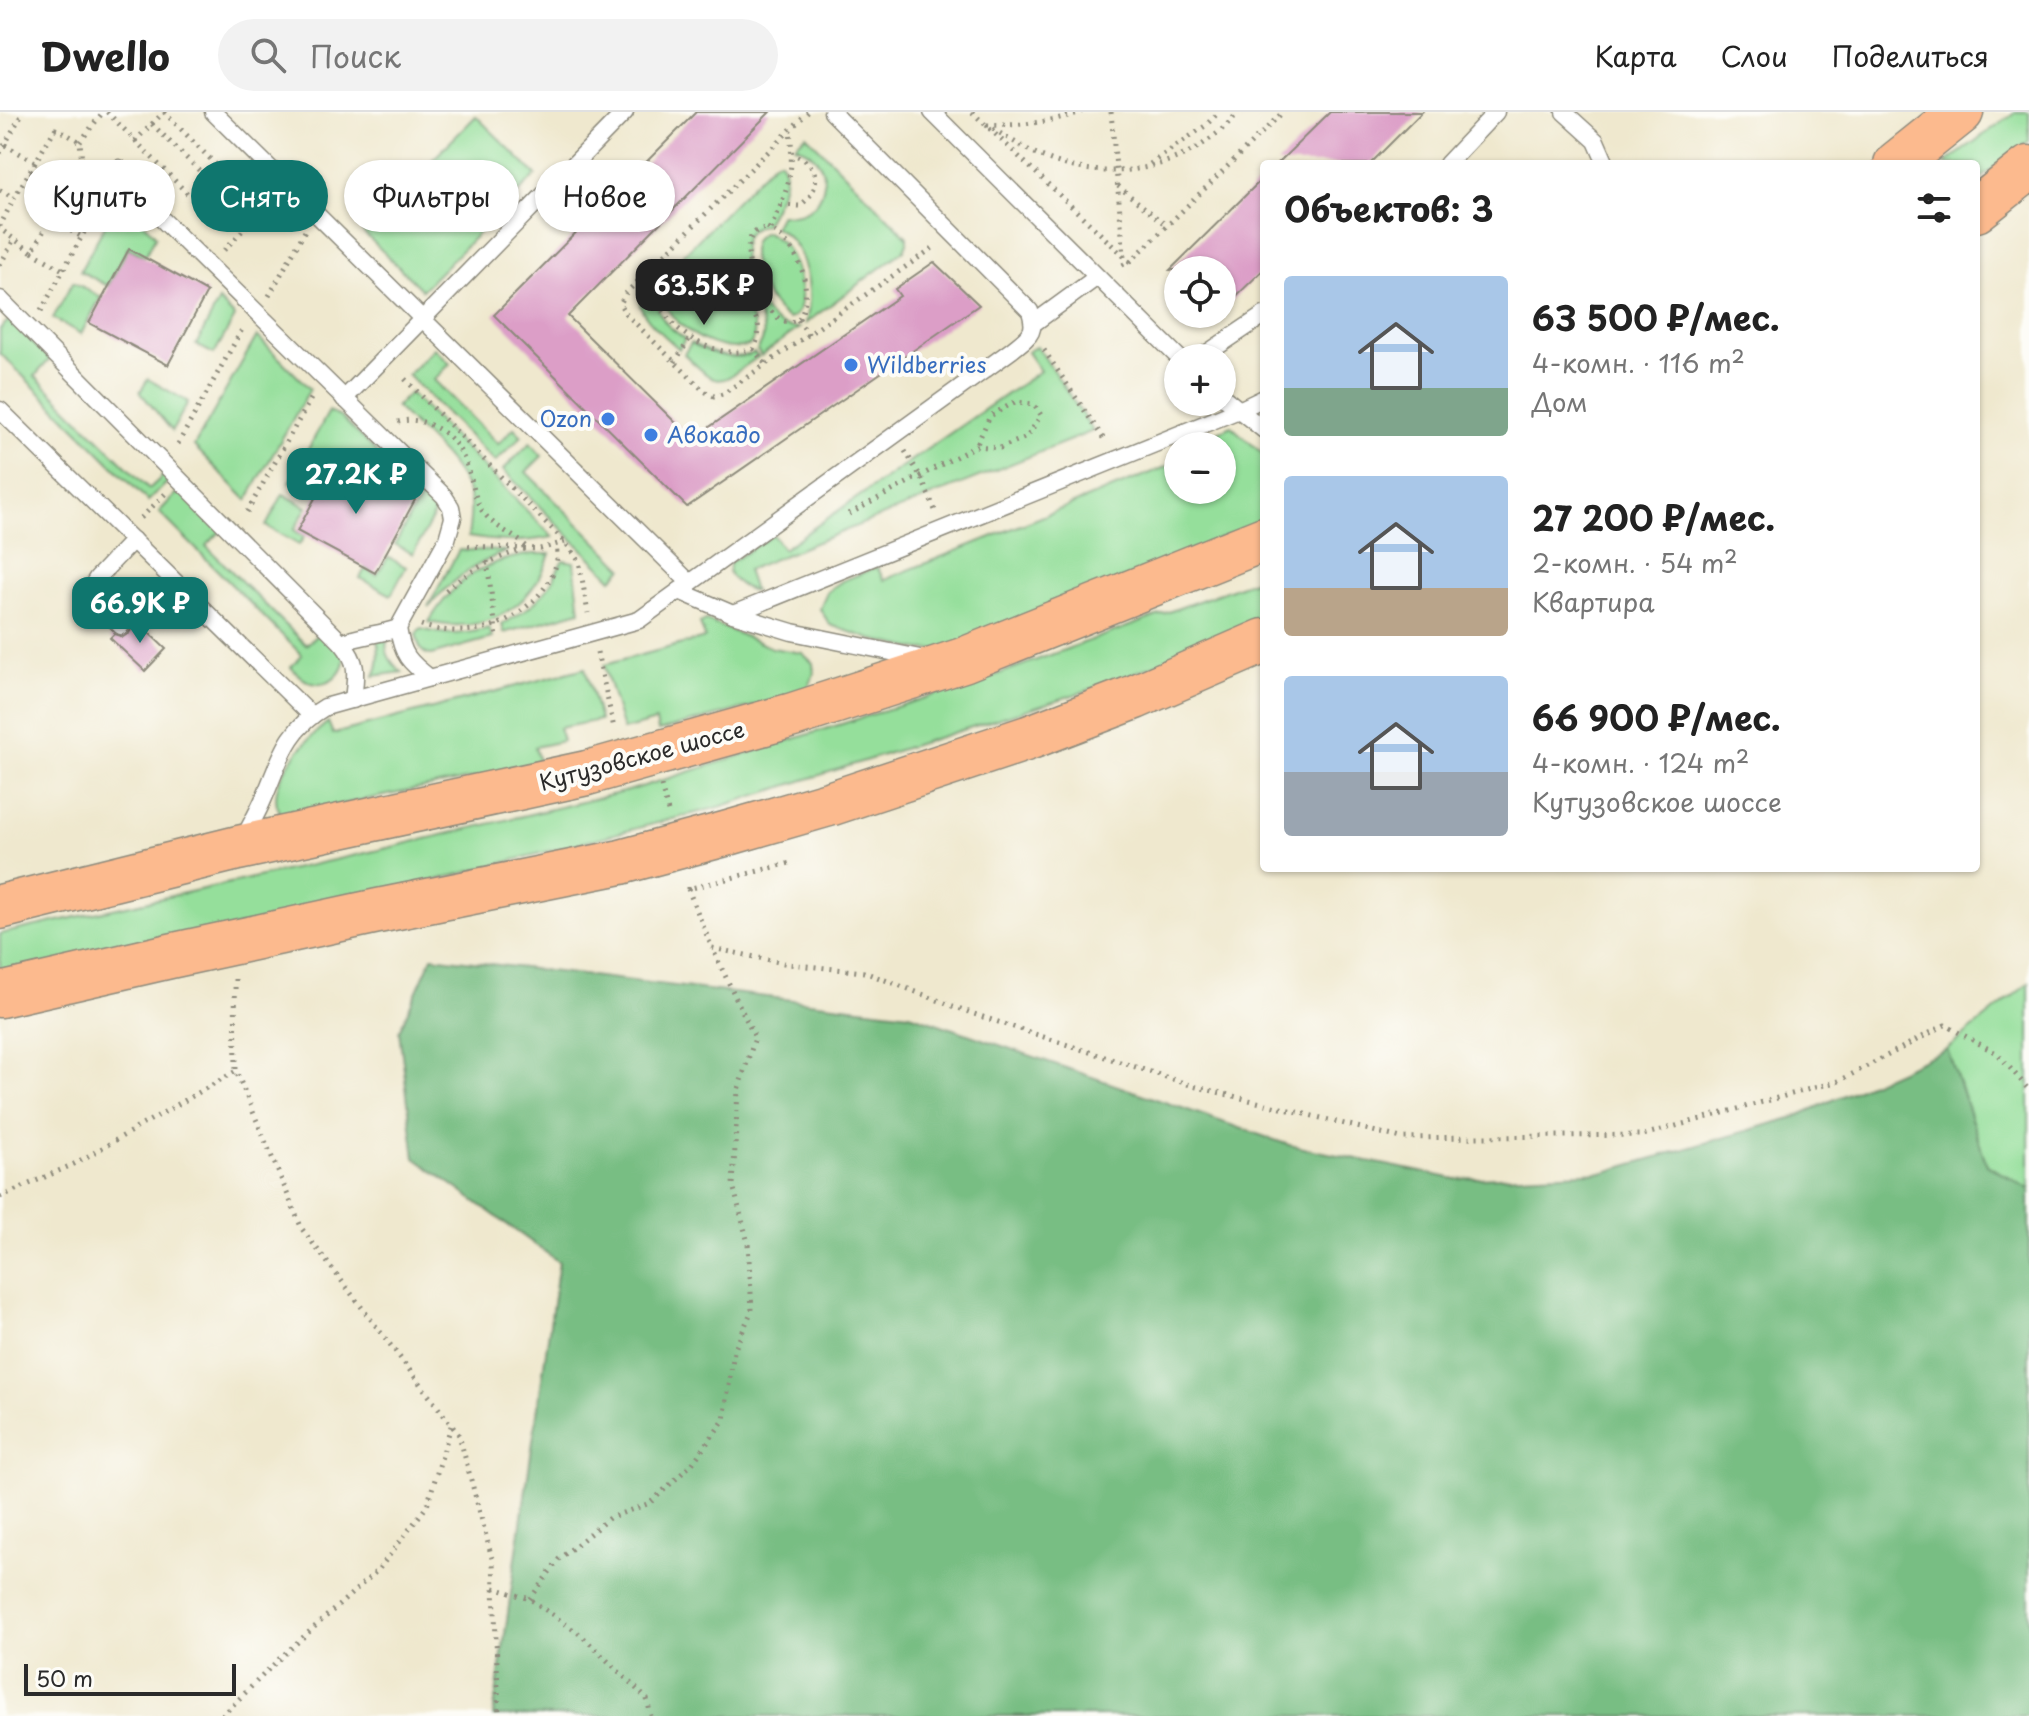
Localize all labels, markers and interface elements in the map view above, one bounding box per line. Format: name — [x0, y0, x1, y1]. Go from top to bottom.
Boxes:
search box — [218, 19, 778, 91]
text: Dwello — [40, 27, 170, 84]
icon: search — [246, 33, 290, 77]
text: Поиск — [310, 33, 401, 78]
text: Карта — [1594, 34, 1677, 77]
text: Слои — [1721, 34, 1788, 77]
text: Поделиться — [1832, 34, 1989, 77]
chip: Купить — [24, 160, 175, 232]
chip: Снять — [191, 160, 328, 232]
chip: Фильтры — [344, 160, 519, 232]
chip: Новое — [535, 160, 675, 232]
text: Объектов: 3 — [1284, 182, 1494, 234]
icon: filters — [1912, 186, 1956, 230]
map controls — [1164, 256, 1236, 504]
button: locate — [1164, 256, 1236, 328]
pin: 63.5K ₽ — [630, 259, 778, 327]
text: 63.5K ₽ — [654, 265, 754, 304]
text: 63 500 ₽/мес. — [1532, 291, 1780, 343]
icon: home — [1348, 308, 1444, 404]
text: 4-комн. · 116 m² — [1532, 343, 1745, 382]
button: + — [1164, 344, 1236, 416]
place label: Wildberries — [867, 347, 986, 380]
marker: Wildberries — [842, 356, 860, 374]
text: Дом — [1532, 382, 1588, 421]
place label: Ozon — [539, 401, 592, 434]
marker: Ozon — [599, 410, 617, 428]
place label: Авокадо — [667, 417, 761, 450]
marker: Авокадо — [642, 426, 660, 444]
button: − — [1164, 432, 1236, 504]
pin: 27.2K ₽ — [282, 448, 430, 516]
text: 27.2K ₽ — [305, 454, 407, 493]
text: 27 200 ₽/мес. — [1532, 491, 1775, 543]
icon: home — [1348, 508, 1444, 604]
text: 2-комн. · 54 m² — [1532, 543, 1738, 582]
pin: 66.9K ₽ — [66, 577, 214, 645]
text: Квартира — [1532, 582, 1655, 621]
text: 66.9K ₽ — [90, 583, 190, 622]
text: 66 900 ₽/мес. — [1532, 691, 1781, 743]
icon: home — [1348, 708, 1444, 804]
street label: Кутузовское шоссе — [535, 711, 748, 798]
text: 4-комн. · 124 m² — [1532, 743, 1750, 782]
text: Кутузовское шоссе — [1532, 782, 1782, 821]
scale bar — [24, 1660, 236, 1696]
text: 50 m — [36, 1661, 93, 1694]

